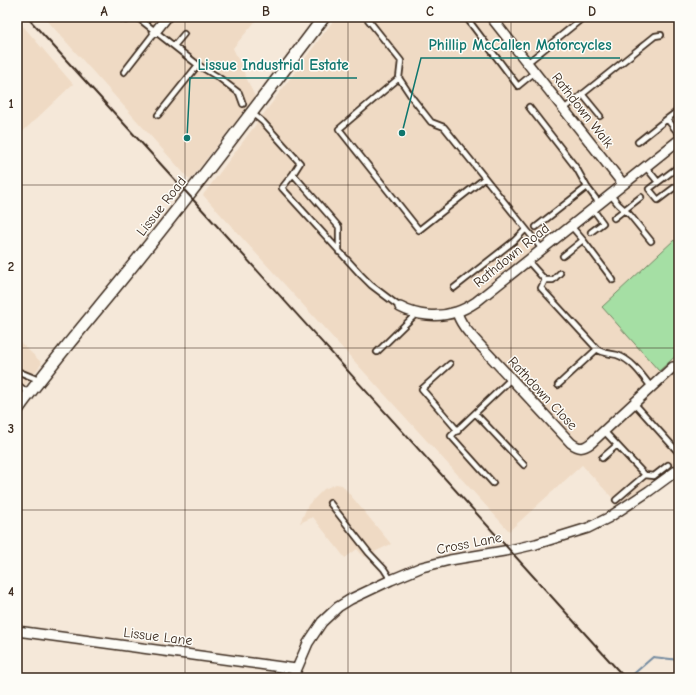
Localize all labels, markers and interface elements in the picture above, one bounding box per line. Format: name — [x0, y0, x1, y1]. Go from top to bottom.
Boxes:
text: A — [100, 4, 108, 19]
text: B — [262, 4, 270, 19]
text: C — [426, 4, 434, 19]
text: D — [588, 4, 596, 19]
callout: Phillip McCallen Motorcycles — [421, 31, 620, 58]
text: Phillip McCallen Motorcycles — [428, 36, 612, 54]
callout: Lissue Industrial Estate — [190, 51, 357, 78]
text: Lissue Industrial Estate — [197, 56, 349, 74]
street label: Rathdown Walk — [548, 69, 617, 151]
text: 1 — [8, 96, 14, 111]
street label: Lissue Road — [133, 173, 190, 239]
street label: Rathdown Road — [470, 220, 553, 291]
text: 2 — [8, 259, 14, 274]
street label: Rathdown Close — [504, 353, 581, 434]
text: 3 — [8, 421, 14, 436]
street label: Cross Lane — [435, 529, 503, 558]
text: 4 — [8, 584, 14, 599]
street label: Lissue Lane — [122, 624, 193, 649]

